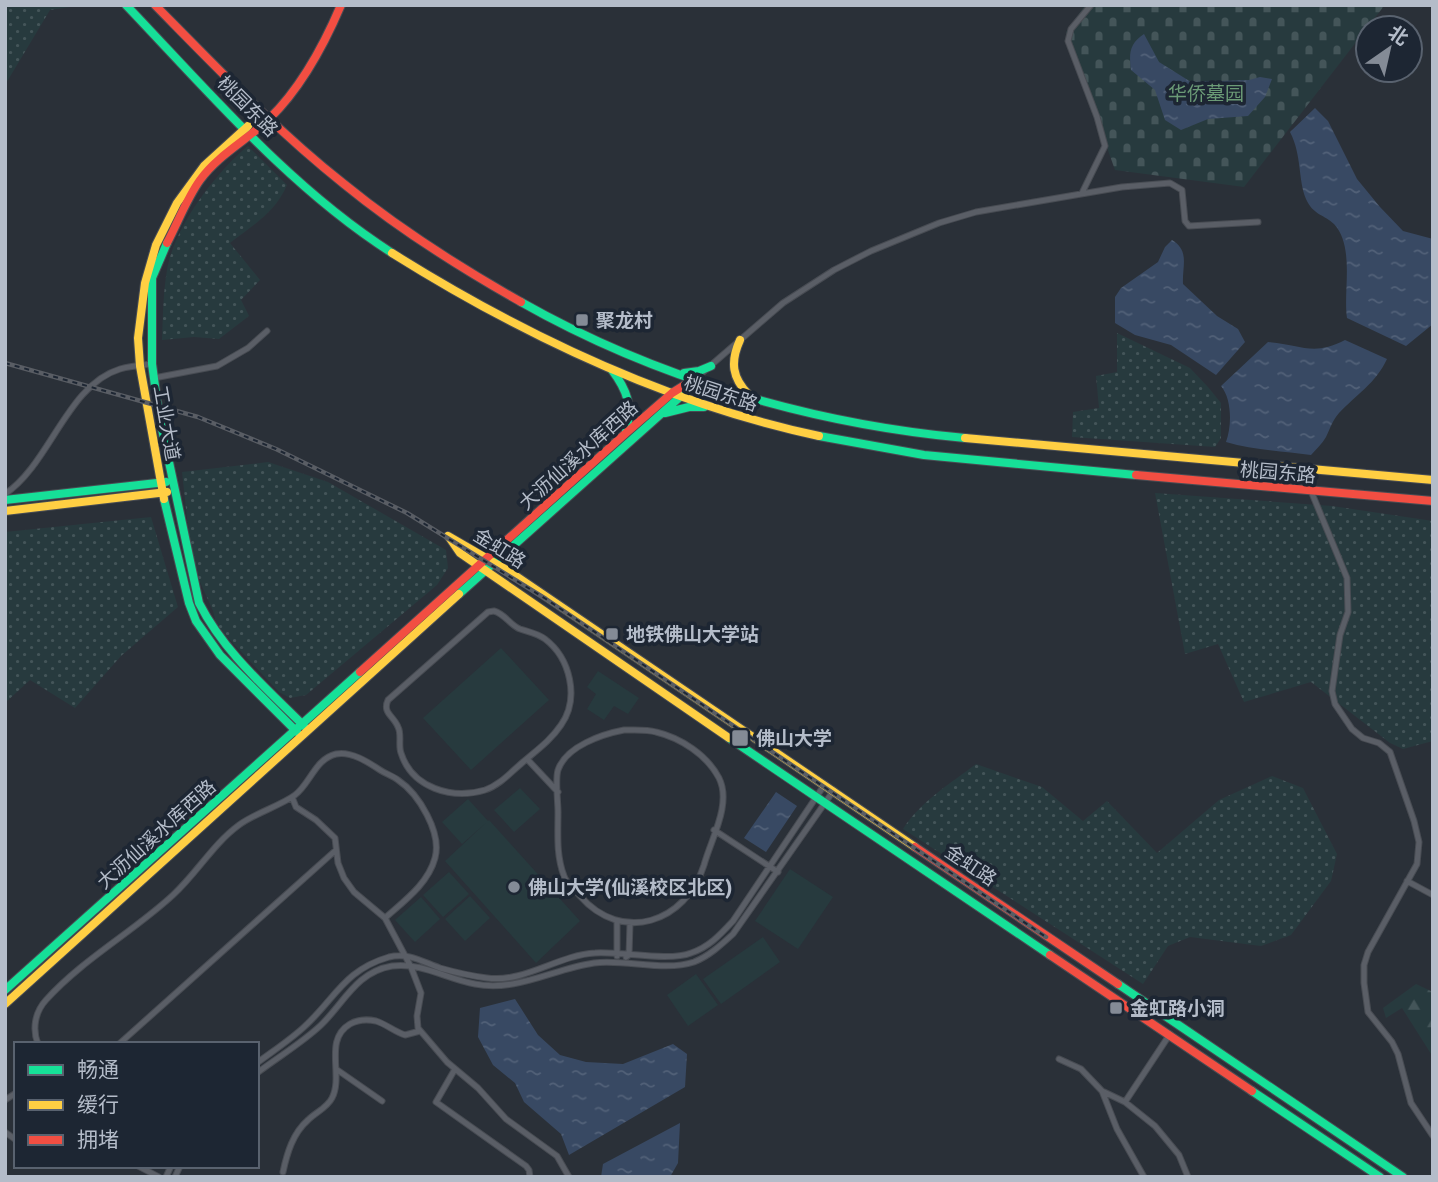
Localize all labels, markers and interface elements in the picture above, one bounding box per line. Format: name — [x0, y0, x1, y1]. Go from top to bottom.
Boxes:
north arrow — [1354, 14, 1424, 84]
text: 北 — [1383, 20, 1413, 51]
street label: 桃园东路 — [212, 71, 283, 142]
park label: 华侨墓园 — [1168, 82, 1244, 106]
place label: 聚龙村 — [596, 309, 653, 333]
marker: 聚龙村 — [574, 312, 590, 328]
street label: 桃园东路 — [681, 371, 761, 417]
street label: 工业大道 — [148, 384, 184, 463]
street label: 大沥仙溪水库西路 — [514, 396, 643, 516]
street label: 桃园东路 — [1239, 458, 1317, 488]
street label: 金虹路 — [469, 524, 530, 574]
place label: 地铁佛山大学站 — [626, 623, 759, 647]
marker: 地铁佛山大学站 — [604, 626, 620, 642]
place label: 佛山大学 — [756, 727, 832, 751]
marker: 佛山大学 — [730, 728, 750, 748]
street label: 大沥仙溪水库西路 — [92, 775, 221, 895]
street label: 金虹路 — [940, 840, 1001, 892]
place label: 佛山大学(仙溪校区北区) — [528, 876, 732, 900]
marker: 佛山大学(仙溪校区北区) — [506, 879, 522, 895]
place label: 金虹路小洞 — [1130, 997, 1225, 1021]
marker: 金虹路小洞 — [1108, 1000, 1124, 1016]
legend — [14, 1042, 259, 1168]
text: 畅通 — [77, 1057, 119, 1083]
text: 缓行 — [77, 1092, 119, 1118]
text: 拥堵 — [77, 1127, 119, 1153]

